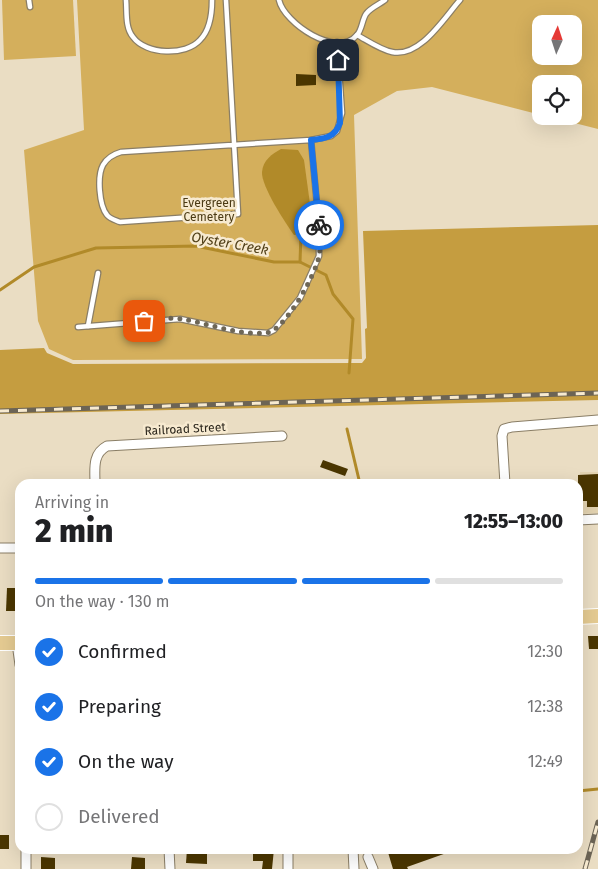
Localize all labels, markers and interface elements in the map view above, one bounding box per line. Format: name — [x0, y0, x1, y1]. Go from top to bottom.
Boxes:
north arrow — [532, 15, 582, 65]
map controls — [532, 15, 582, 125]
pin — [317, 39, 359, 81]
icon: home — [324, 46, 352, 74]
button: locate — [532, 75, 582, 125]
park label: Evergreen Cemetery — [182, 196, 236, 224]
courier — [294, 200, 344, 250]
icon: bike — [305, 211, 333, 239]
water label: Oyster Creek — [190, 228, 270, 259]
pin — [123, 300, 165, 342]
icon: bag — [130, 307, 158, 335]
street label: Railroad Street — [144, 420, 227, 438]
text: Arriving in — [35, 493, 109, 512]
text: 12:55–13:00 — [464, 510, 563, 533]
text: 2 min — [35, 512, 113, 550]
text: On the way · 130 m — [35, 592, 170, 611]
icon: check — [35, 638, 63, 666]
text: Confirmed — [78, 640, 167, 663]
text: 12:30 — [527, 642, 563, 661]
icon: check — [35, 693, 63, 721]
text: Preparing — [78, 695, 161, 718]
text: 12:38 — [527, 697, 563, 716]
icon: check — [35, 748, 63, 776]
text: On the way — [78, 750, 174, 773]
text: 12:49 — [528, 752, 563, 771]
text: Delivered — [78, 805, 160, 828]

